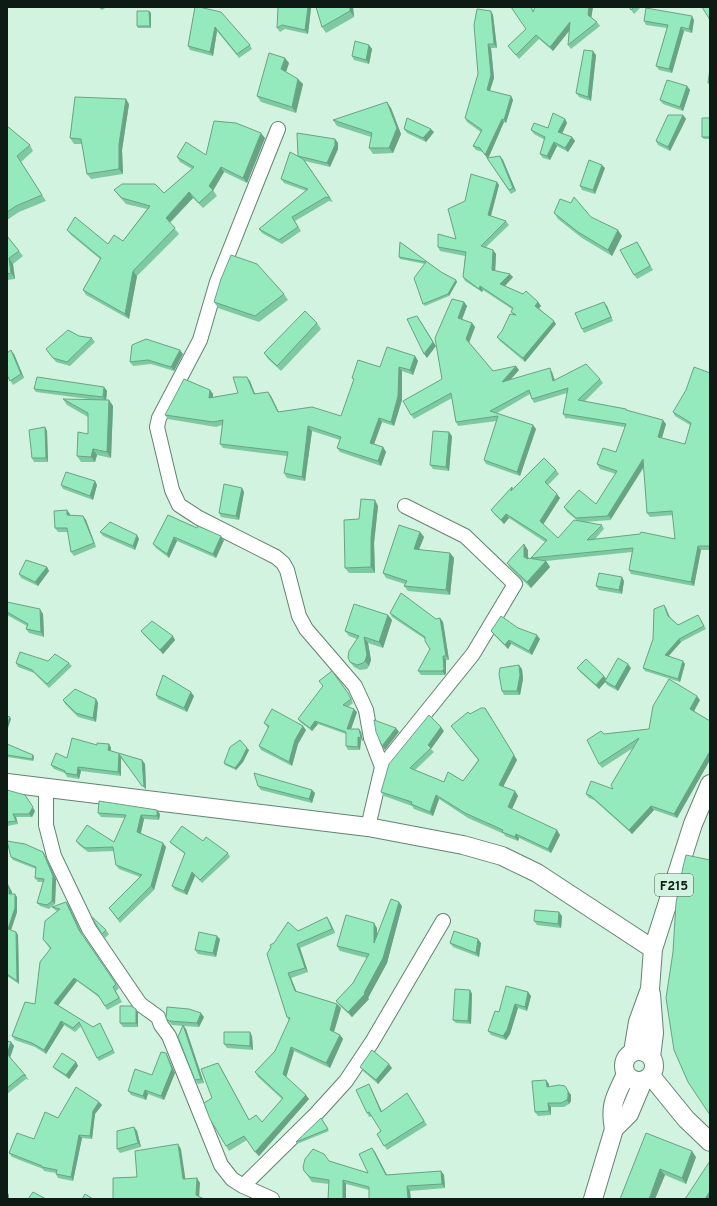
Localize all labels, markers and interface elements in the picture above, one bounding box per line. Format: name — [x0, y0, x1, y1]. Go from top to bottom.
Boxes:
road number: F215 — [655, 874, 693, 896]

